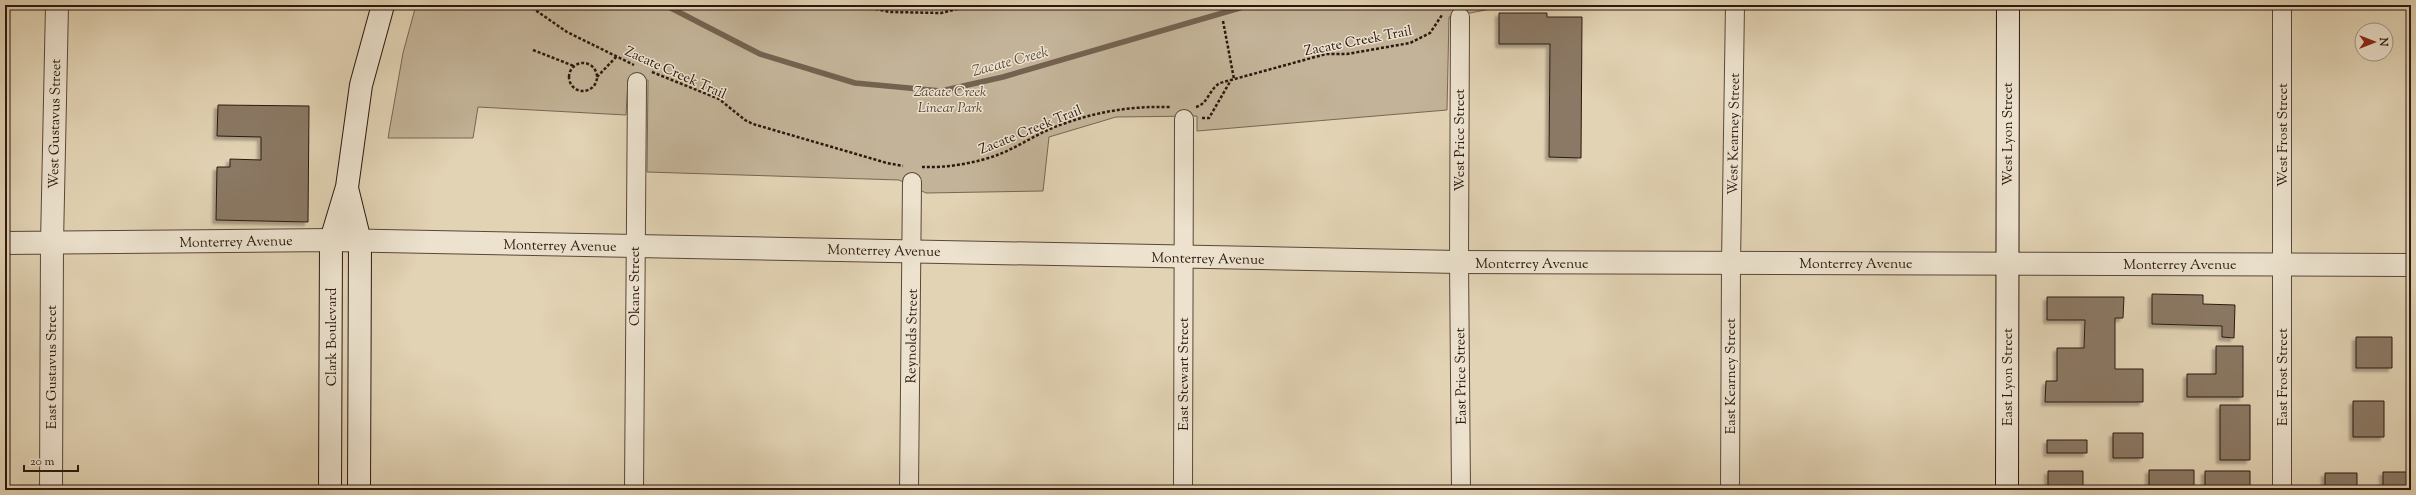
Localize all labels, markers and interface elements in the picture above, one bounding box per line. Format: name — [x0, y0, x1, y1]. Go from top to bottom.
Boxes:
street label: Zacate Creek Trail — [1303, 22, 1414, 62]
north arrow — [2354, 22, 2394, 62]
text: N — [2375, 37, 2391, 47]
street label: Zacate Creek Trail — [621, 42, 729, 105]
water label: Zacate Creek — [970, 42, 1051, 83]
street label: West Gustavus Street — [45, 59, 67, 189]
street label: West Kearney Street — [1724, 73, 1746, 195]
street label: West Lyon Street — [1999, 82, 2019, 186]
park label: Zacate Creek Linear Park — [914, 83, 987, 119]
street label: West Frost Street — [2274, 83, 2294, 187]
street label: West Price Street — [1451, 88, 1471, 191]
street label: Zacate Creek Trail — [976, 101, 1085, 161]
street label: Monterrey Avenue — [179, 232, 293, 254]
street label: Monterrey Avenue — [503, 236, 617, 258]
street label: Monterrey Avenue — [827, 241, 941, 263]
street label: Okane Street — [626, 246, 646, 326]
street label: Monterrey Avenue — [1151, 249, 1265, 271]
street label: Monterrey Avenue — [1475, 255, 1589, 275]
street label: Monterrey Avenue — [1799, 255, 1913, 275]
street label: Monterrey Avenue — [2123, 256, 2237, 276]
street label: Clark Boulevard — [323, 288, 343, 386]
street label: Reynolds Street — [902, 288, 924, 384]
street label: East Gustavus Street — [43, 305, 63, 429]
street label: East Stewart Street — [1175, 317, 1195, 431]
street label: East Kearney Street — [1722, 318, 1742, 434]
street label: East Price Street — [1451, 327, 1473, 425]
street label: East Lyon Street — [1999, 328, 2019, 426]
street label: East Frost Street — [2274, 328, 2294, 426]
scale bar — [24, 447, 78, 473]
text: 20 m — [30, 453, 55, 471]

